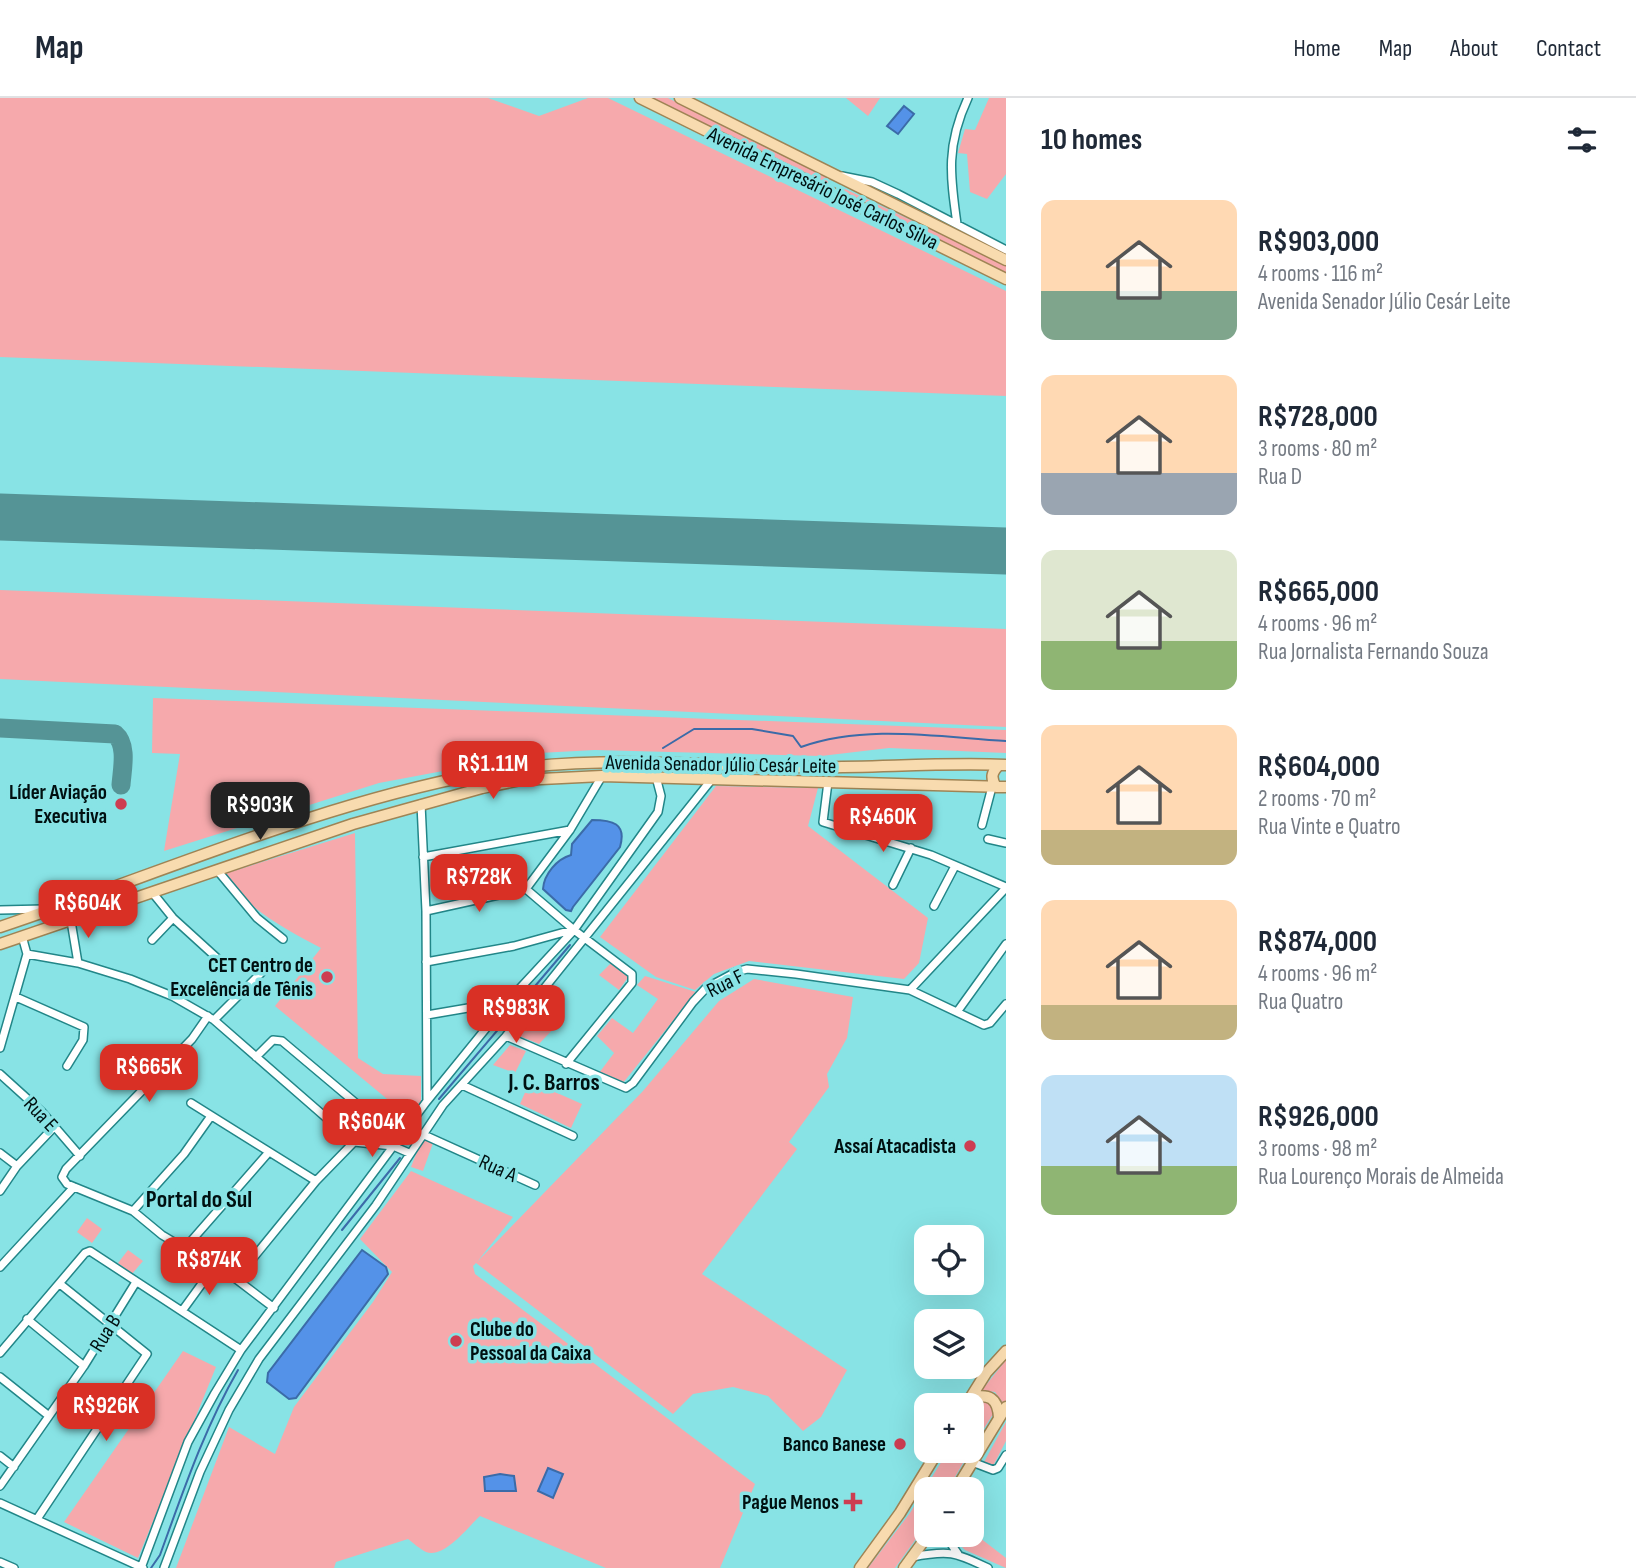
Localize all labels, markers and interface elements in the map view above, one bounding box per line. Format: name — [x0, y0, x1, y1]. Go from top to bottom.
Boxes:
text: Map — [35, 28, 84, 68]
text: Home — [1293, 34, 1341, 63]
text: Map — [1379, 34, 1412, 63]
text: About — [1450, 34, 1498, 63]
text: Contact — [1536, 34, 1601, 63]
street label: Avenida Empresário José Carlos Silva — [703, 121, 942, 255]
icon: filters — [1563, 121, 1601, 159]
text: 10 homes — [1041, 122, 1142, 158]
text: R$903,000 — [1258, 224, 1379, 260]
icon: home — [1097, 228, 1181, 312]
text: 4 rooms · 116 m² — [1258, 260, 1383, 288]
text: Avenida Senador Júlio Cesár Leite — [1258, 288, 1511, 316]
text: R$728,000 — [1258, 399, 1378, 435]
icon: home — [1097, 403, 1181, 487]
text: 3 rooms · 80 m² — [1258, 435, 1377, 463]
text: Rua D — [1258, 463, 1302, 491]
text: R$665,000 — [1258, 574, 1379, 610]
icon: home — [1097, 578, 1181, 662]
text: 4 rooms · 96 m² — [1258, 610, 1377, 638]
text: Rua Jornalista Fernando Souza — [1258, 638, 1489, 666]
pin: R$1.11M — [428, 742, 558, 801]
text: R$604,000 — [1258, 749, 1380, 785]
text: R$1.11M — [458, 750, 528, 778]
street label: Avenida Senador Júlio Cesár Leite — [604, 750, 837, 779]
icon: home — [1097, 753, 1181, 837]
place label: Líder Aviação Executiva — [9, 780, 107, 829]
pin: R$903K — [203, 782, 317, 842]
text: 2 rooms · 70 m² — [1258, 785, 1376, 813]
text: R$903K — [227, 791, 293, 819]
pin: R$460K — [826, 794, 940, 854]
marker: Líder Aviação Executiva — [113, 796, 129, 812]
text: R$460K — [850, 803, 916, 831]
text: Rua Vinte e Quatro — [1258, 813, 1401, 841]
pin: R$728K — [422, 854, 536, 914]
text: R$728K — [446, 863, 512, 891]
pin: R$604K — [31, 880, 145, 940]
text: R$604K — [55, 889, 121, 917]
text: R$874,000 — [1258, 924, 1377, 960]
icon: home — [1097, 928, 1181, 1012]
place label: CET Centro de Excelência de Tênis — [170, 953, 313, 1002]
text: 4 rooms · 96 m² — [1258, 960, 1377, 988]
street label: Rua F — [703, 964, 748, 1003]
marker: CET Centro de Excelência de Tênis — [319, 969, 335, 985]
pin: R$983K — [459, 986, 573, 1045]
text: Rua Quatro — [1258, 988, 1343, 1016]
text: R$983K — [483, 994, 549, 1022]
pin: R$665K — [92, 1044, 206, 1104]
text: R$665K — [116, 1053, 182, 1081]
district label: J. C. Barros — [507, 1068, 600, 1097]
street label: Rua E — [18, 1092, 63, 1137]
text: R$926,000 — [1258, 1099, 1379, 1135]
pin: R$604K — [315, 1100, 429, 1159]
icon: home — [1097, 1103, 1181, 1187]
text: R$604K — [339, 1108, 405, 1136]
place label: Assaí Atacadista — [833, 1134, 956, 1159]
text: 3 rooms · 98 m² — [1258, 1135, 1377, 1163]
marker: Assaí Atacadista — [962, 1138, 978, 1154]
street label: Rua A — [475, 1149, 522, 1188]
text: Rua Lourenço Morais de Almeida — [1258, 1163, 1504, 1191]
district label: Portal do Sul — [146, 1185, 252, 1214]
map controls — [914, 1225, 984, 1547]
button: locate — [914, 1225, 984, 1295]
pin: R$874K — [152, 1238, 266, 1297]
text: R$874K — [177, 1246, 241, 1274]
button: layers — [914, 1309, 984, 1379]
street label: Rua B — [84, 1310, 126, 1357]
place label: Clube do Pessoal da Caixa — [470, 1317, 591, 1366]
marker: Clube do Pessoal da Caixa — [448, 1333, 464, 1349]
pin: R$926K — [49, 1384, 163, 1443]
text: R$926K — [73, 1392, 139, 1420]
button: + — [914, 1393, 984, 1463]
place label: Banco Banese — [783, 1432, 886, 1457]
marker: Banco Banese — [892, 1436, 908, 1452]
button: − — [914, 1477, 984, 1547]
place label: Pague Menos — [742, 1490, 839, 1515]
marker: Pague Menos — [845, 1494, 861, 1510]

